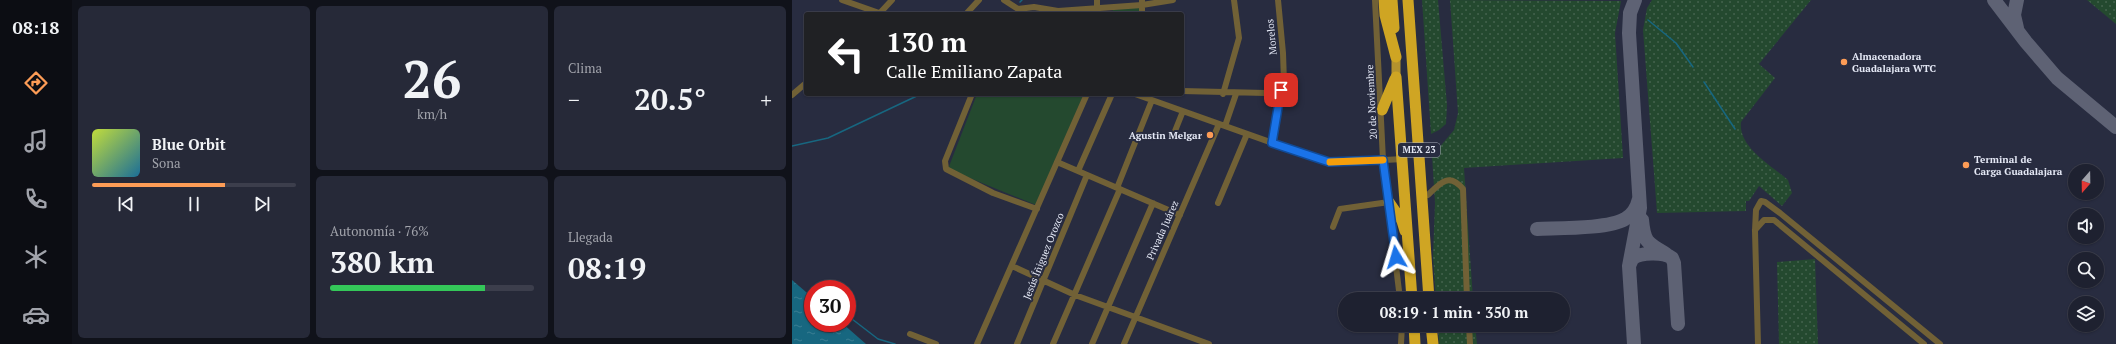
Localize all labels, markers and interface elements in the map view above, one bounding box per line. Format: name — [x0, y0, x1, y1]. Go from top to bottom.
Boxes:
text: 08:18 — [13, 15, 59, 39]
street label: Morelos — [1263, 18, 1280, 56]
text: 130 m — [886, 23, 967, 60]
icon: left — [820, 28, 872, 80]
text: 26 — [403, 44, 461, 113]
place label: Almacenadora Guadalajara WTC — [1852, 50, 1936, 75]
marker: Almacenadora Guadalajara WTC — [1839, 57, 1849, 67]
text: Clima — [568, 59, 602, 77]
text: Calle Emiliano Zapata — [886, 59, 1062, 83]
street label: 20 de Noviembre — [1363, 64, 1380, 140]
icon: directions — [22, 69, 50, 97]
pin — [1264, 73, 1298, 107]
text: 20.5° — [634, 79, 706, 119]
icon: arrive — [1270, 79, 1292, 101]
text: − — [568, 85, 580, 114]
text: + — [760, 85, 772, 114]
text: km/h — [417, 105, 447, 123]
icon: music — [22, 127, 50, 155]
place label: Agustin Melgar — [1129, 129, 1203, 142]
marker: Agustin Melgar — [1205, 130, 1215, 140]
text: Blue Orbit — [152, 134, 226, 154]
road number: MEX 23 — [1398, 143, 1440, 157]
place label: Terminal de Carga Guadalajara — [1974, 153, 2063, 178]
text: Sona — [152, 154, 180, 172]
marker: Terminal de Carga Guadalajara — [1961, 160, 1971, 170]
north arrow — [2068, 164, 2104, 200]
map controls — [2068, 164, 2104, 332]
icon: phone — [22, 185, 50, 213]
icon: previous — [115, 193, 137, 215]
icon: pause — [183, 193, 205, 215]
icon: next — [251, 193, 273, 215]
street label: Privada Juárez — [1144, 198, 1181, 262]
button: sound — [2068, 208, 2104, 244]
street label: Jesús Íñiguez Orozco — [1020, 210, 1067, 301]
text: Autonomía · 76% — [330, 222, 429, 240]
text: Llegada — [568, 228, 613, 246]
position arrow — [1375, 236, 1417, 278]
text: 380 km — [330, 242, 434, 282]
icon: climate — [22, 243, 50, 271]
text: 08:19 — [568, 248, 646, 288]
button: search — [2068, 252, 2104, 288]
speed limit sign: 30 — [804, 280, 856, 332]
button: layers — [2068, 296, 2104, 332]
icon: car — [22, 301, 50, 329]
text: 08:19 · 1 min · 350 m — [1380, 302, 1528, 322]

